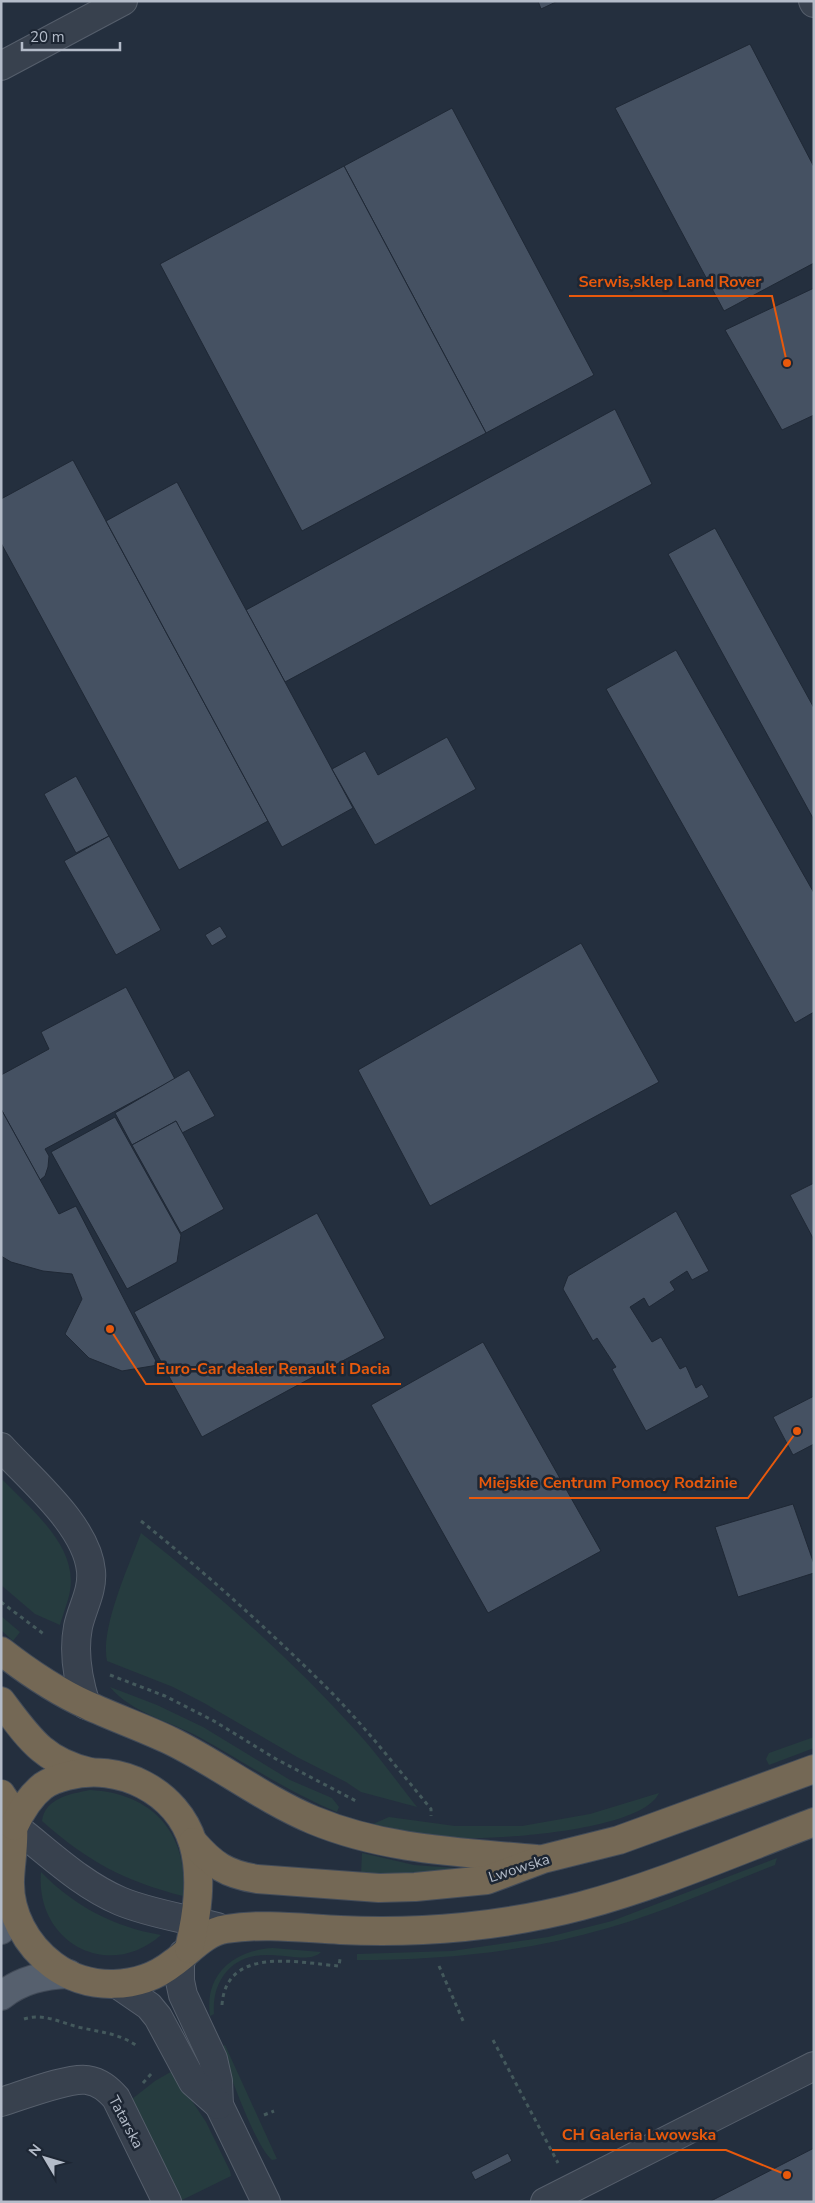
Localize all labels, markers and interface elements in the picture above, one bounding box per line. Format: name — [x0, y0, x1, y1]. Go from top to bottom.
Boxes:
scale bar — [22, 20, 120, 52]
text: 20 m — [30, 27, 65, 47]
callout: Serwis,sklep Land Rover — [569, 265, 772, 296]
text: Serwis,sklep Land Rover — [578, 271, 762, 293]
callout: Euro-Car dealer Renault i Dacia — [146, 1353, 401, 1384]
text: Euro-Car dealer Renault i Dacia — [156, 1358, 390, 1380]
callout: Miejskie Centrum Pomocy Rodzinie — [469, 1467, 748, 1498]
text: Miejskie Centrum Pomocy Rodzinie — [479, 1472, 738, 1494]
street label: Lwowska — [486, 1849, 552, 1887]
street label: Tatarska — [104, 2092, 148, 2152]
callout: CH Galeria Lwowska — [552, 2119, 726, 2150]
text: CH Galeria Lwowska — [562, 2124, 716, 2146]
north arrow — [20, 2133, 70, 2183]
text: N — [24, 2140, 46, 2160]

